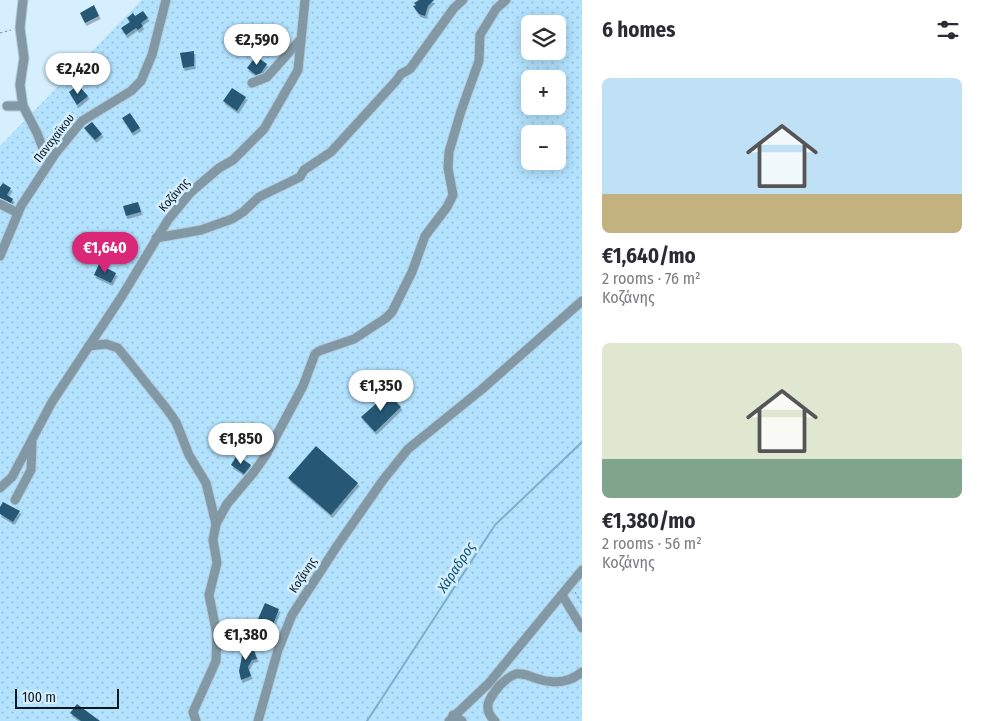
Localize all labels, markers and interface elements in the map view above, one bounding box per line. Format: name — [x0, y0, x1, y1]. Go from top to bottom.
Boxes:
map controls — [521, 15, 566, 170]
button: layers — [521, 15, 566, 60]
icon: filters — [934, 16, 962, 44]
text: 6 homes — [602, 17, 675, 43]
pin: €2,590 — [216, 23, 298, 66]
text: €2,590 — [235, 30, 279, 49]
pin: €2,420 — [37, 52, 119, 95]
text: €2,420 — [56, 59, 100, 78]
button: + — [521, 70, 566, 115]
street label: Παναχαϊκου — [31, 111, 77, 165]
icon: home — [737, 111, 827, 201]
button: − — [521, 125, 566, 170]
street label: Κοζάνης — [156, 176, 192, 214]
pin: €1,640 — [64, 232, 146, 274]
text: €1,640 — [83, 238, 127, 257]
text: €1,640/mo — [602, 243, 696, 269]
text: 2 rooms · 76 m² — [602, 269, 701, 288]
text: Κοζάνης — [602, 288, 655, 307]
pin: €1,350 — [340, 370, 422, 412]
text: €1,350 — [360, 376, 402, 395]
icon: home — [737, 376, 827, 466]
pin: €1,850 — [200, 422, 282, 465]
text: €1,850 — [219, 429, 263, 448]
text: €1,380/mo — [602, 508, 696, 534]
text: 2 rooms · 56 m² — [602, 534, 702, 553]
water label: Χάραδρος — [433, 538, 480, 596]
text: Κοζάνης — [602, 553, 655, 572]
street label: Κοζάνης — [286, 555, 320, 595]
pin: €1,380 — [205, 618, 287, 661]
text: €1,380 — [224, 625, 268, 644]
scale bar — [15, 686, 119, 709]
text: 100 m — [22, 689, 56, 706]

